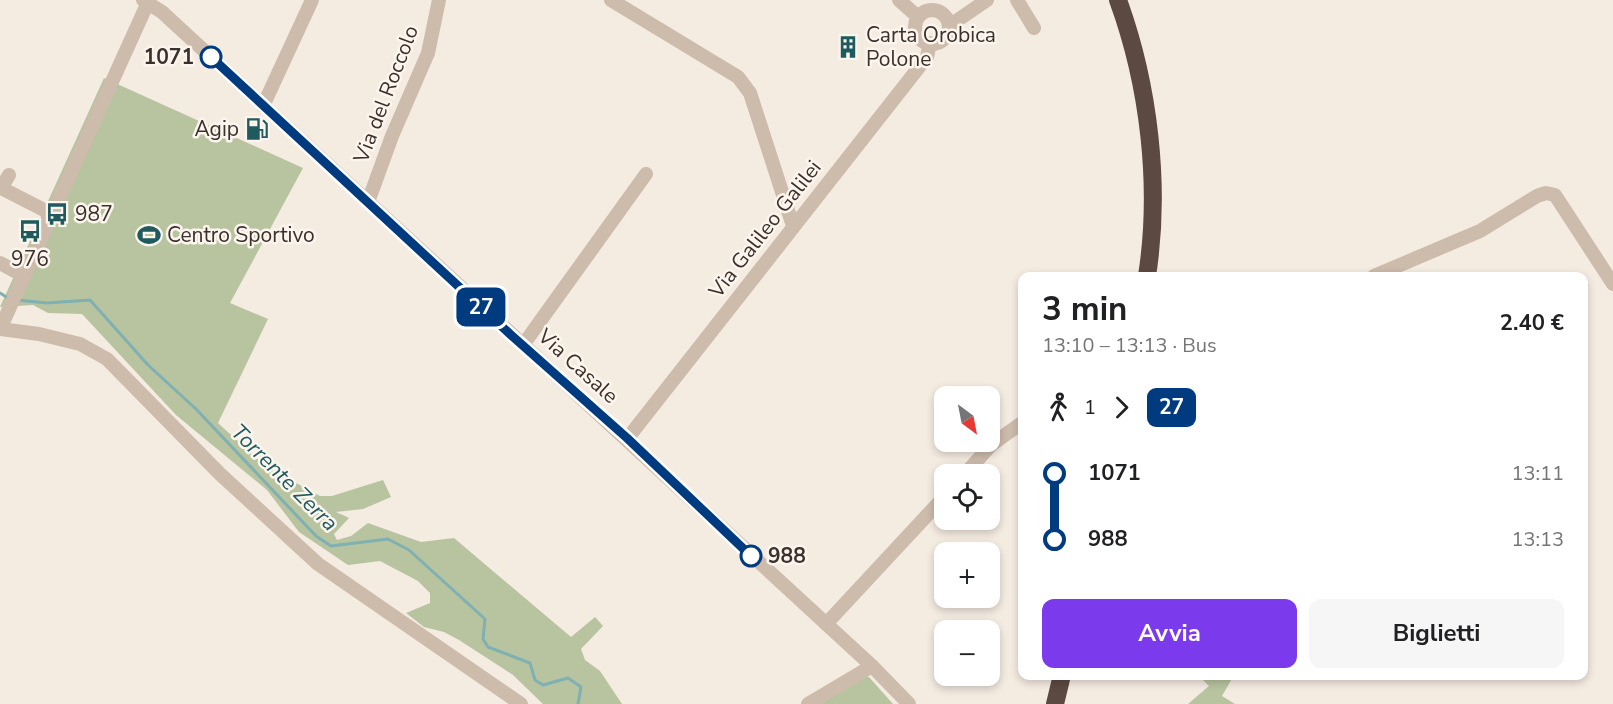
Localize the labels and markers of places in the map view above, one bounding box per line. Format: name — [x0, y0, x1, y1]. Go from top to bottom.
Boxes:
place label: Carta Orobica Polone — [866, 21, 996, 73]
building icon: Carta Orobica Polone — [835, 34, 861, 60]
place label: 1071 — [144, 43, 194, 71]
marker: 1071 — [200, 46, 222, 68]
place label: Agip — [194, 115, 239, 143]
fuel station icon: Agip — [244, 116, 270, 142]
place label: 987 — [75, 200, 113, 228]
bus stop icon: 987 — [44, 201, 70, 227]
bus stop icon: 976 — [17, 218, 43, 244]
place label: Centro Sportivo — [167, 221, 315, 249]
sports icon: Centro Sportivo — [136, 222, 162, 248]
place label: 976 — [11, 245, 49, 273]
place label: 988 — [768, 542, 806, 570]
marker: 988 — [740, 545, 762, 567]

